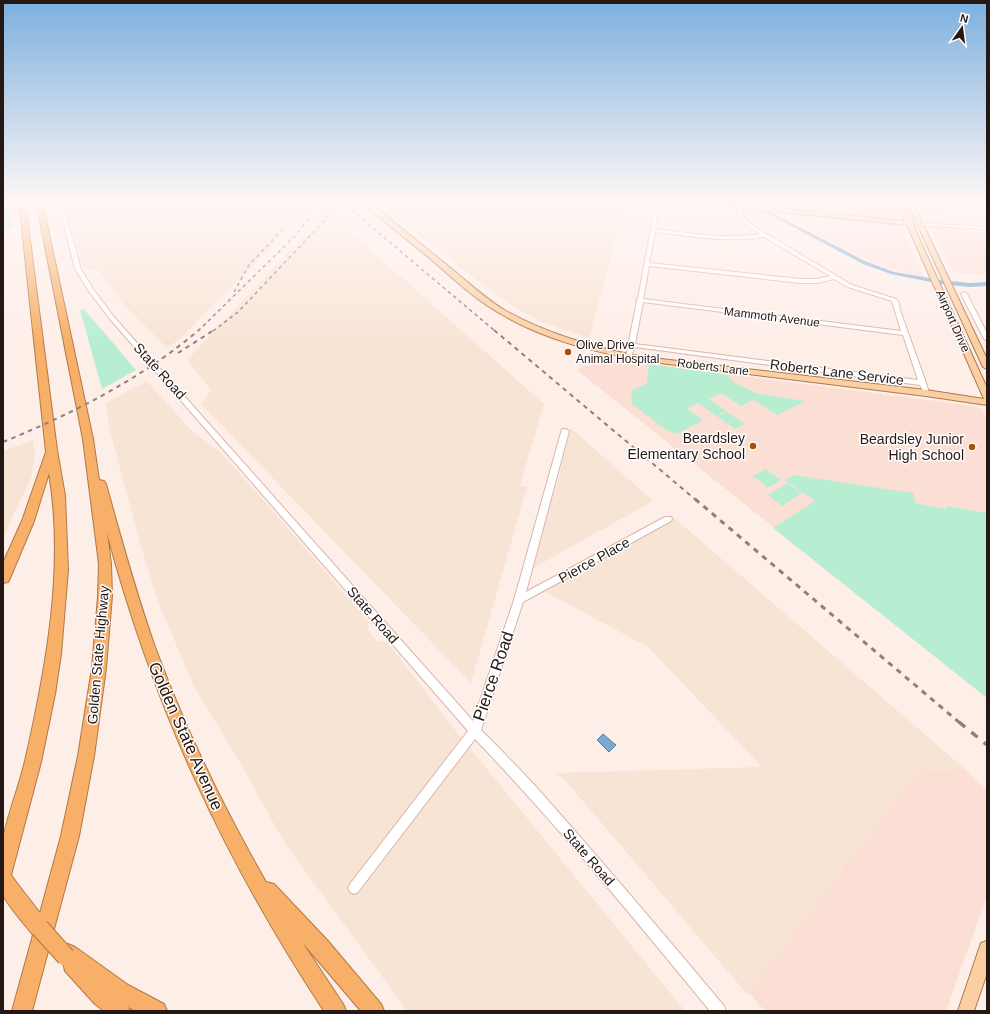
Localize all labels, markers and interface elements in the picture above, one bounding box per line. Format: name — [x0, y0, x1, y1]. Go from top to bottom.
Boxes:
north arrow — [942, 8, 982, 48]
text: N — [959, 12, 970, 25]
street label: Airport Drive — [933, 288, 973, 355]
street label: Mammoth Avenue — [723, 304, 821, 330]
place label: Olive Drive Animal Hospital — [576, 338, 659, 366]
street label: State Road — [131, 340, 189, 402]
marker: Olive Drive Animal Hospital — [563, 347, 573, 357]
street label: Roberts Lane — [676, 356, 750, 378]
street label: Roberts Lane Service — [769, 356, 905, 388]
place label: Beardsley Elementary School — [627, 430, 745, 462]
place label: Beardsley Junior High School — [860, 431, 964, 463]
marker: Beardsley Elementary School — [748, 441, 758, 451]
marker: Beardsley Junior High School — [967, 442, 977, 452]
street label: Pierce Place — [556, 534, 632, 586]
street label: State Road — [344, 583, 402, 647]
street label: Golden State Highway — [84, 585, 112, 725]
street label: Pierce Road — [469, 629, 518, 723]
street label: Golden State Avenue — [144, 659, 227, 813]
street label: State Road — [560, 825, 618, 889]

